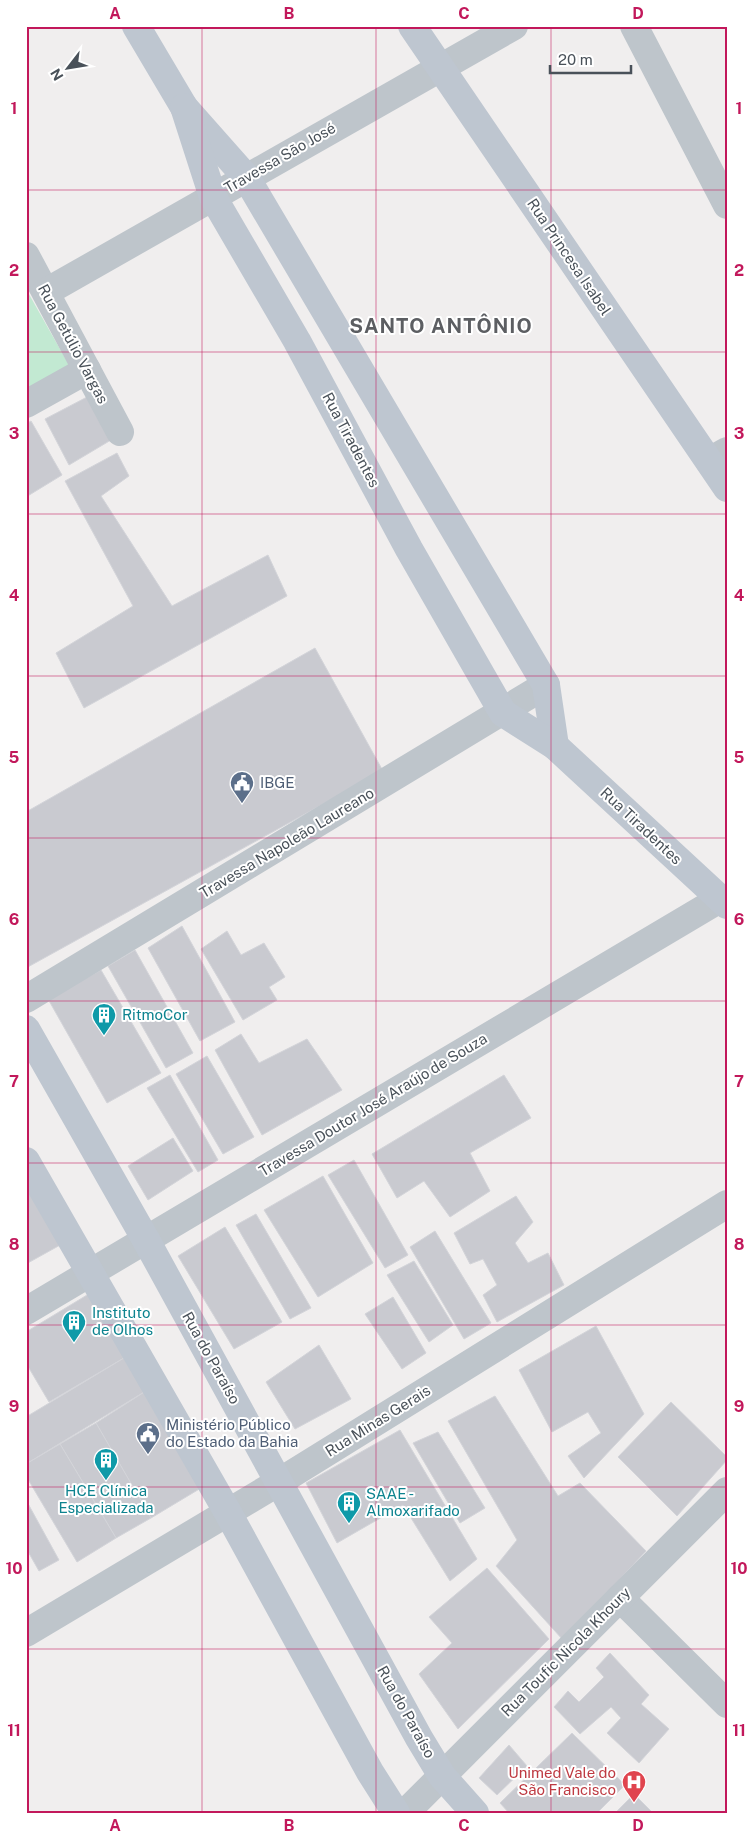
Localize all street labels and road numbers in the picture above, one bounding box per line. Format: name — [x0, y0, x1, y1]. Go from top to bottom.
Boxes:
street label: Travessa São José — [221, 119, 338, 196]
street label: Rua Princesa Isabel — [524, 195, 615, 318]
street label: Rua Getúlio Vargas — [35, 281, 112, 406]
street label: Rua Tiradentes — [319, 390, 384, 490]
street label: Travessa Napoleão Laureano — [197, 784, 377, 901]
street label: Rua Tiradentes — [597, 784, 685, 868]
street label: Travessa Doutor José Araújo de Souza — [256, 1030, 490, 1180]
street label: Rua do Paraíso — [179, 1309, 244, 1407]
street label: Rua Minas Gerais — [322, 1381, 433, 1460]
street label: Rua Toufic Nicola Khoury — [498, 1584, 634, 1720]
street label: Rua do Paraíso — [374, 1663, 439, 1761]

